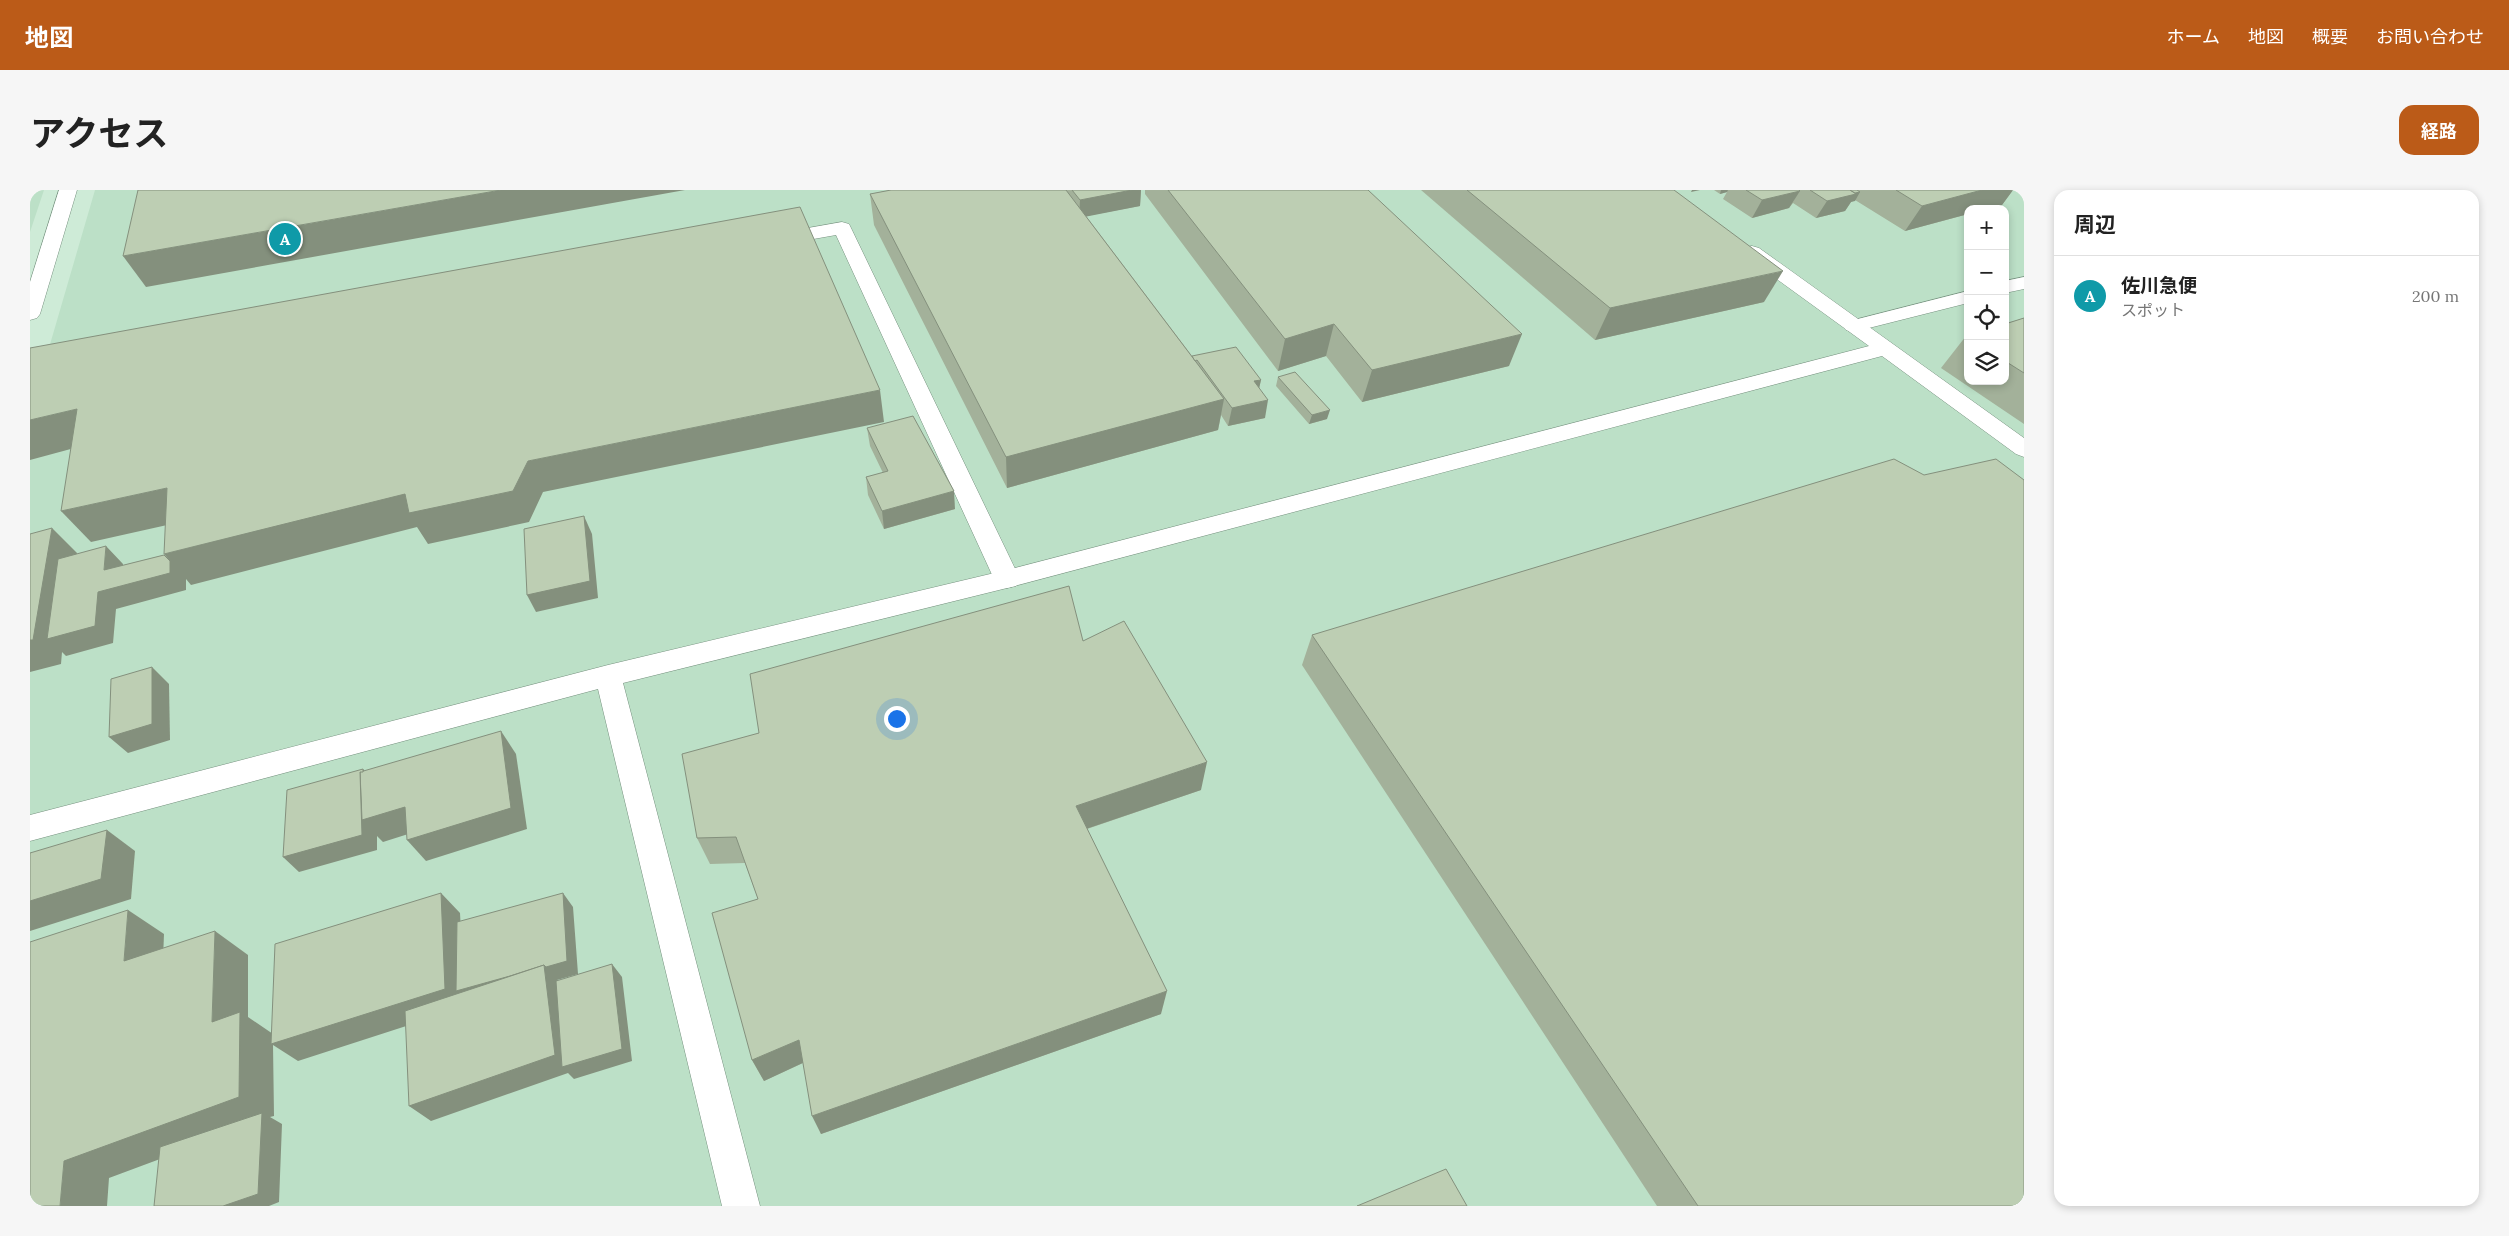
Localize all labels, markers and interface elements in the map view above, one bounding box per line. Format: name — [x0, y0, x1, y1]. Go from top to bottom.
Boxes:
text: 地図 — [25, 22, 73, 53]
text: ホーム — [2167, 25, 2220, 48]
text: 地図 — [2248, 25, 2284, 48]
text: 概要 — [2312, 25, 2348, 48]
text: お問い合わせ — [2376, 25, 2484, 48]
button: 経路 — [2399, 105, 2479, 155]
text: アクセス — [30, 111, 168, 156]
map controls — [1964, 205, 2009, 385]
button: + — [1964, 205, 2009, 250]
text: 周辺 — [2074, 211, 2116, 238]
pin: A — [269, 220, 301, 258]
button: − — [1964, 250, 2009, 295]
text: 佐川急便 — [2121, 273, 2197, 297]
text: A — [2085, 286, 2095, 306]
text: 200 m — [2412, 286, 2459, 306]
button: locate — [1964, 295, 2009, 340]
text: スポット — [2121, 300, 2185, 320]
button: layers — [1964, 340, 2009, 385]
your location — [884, 706, 910, 732]

